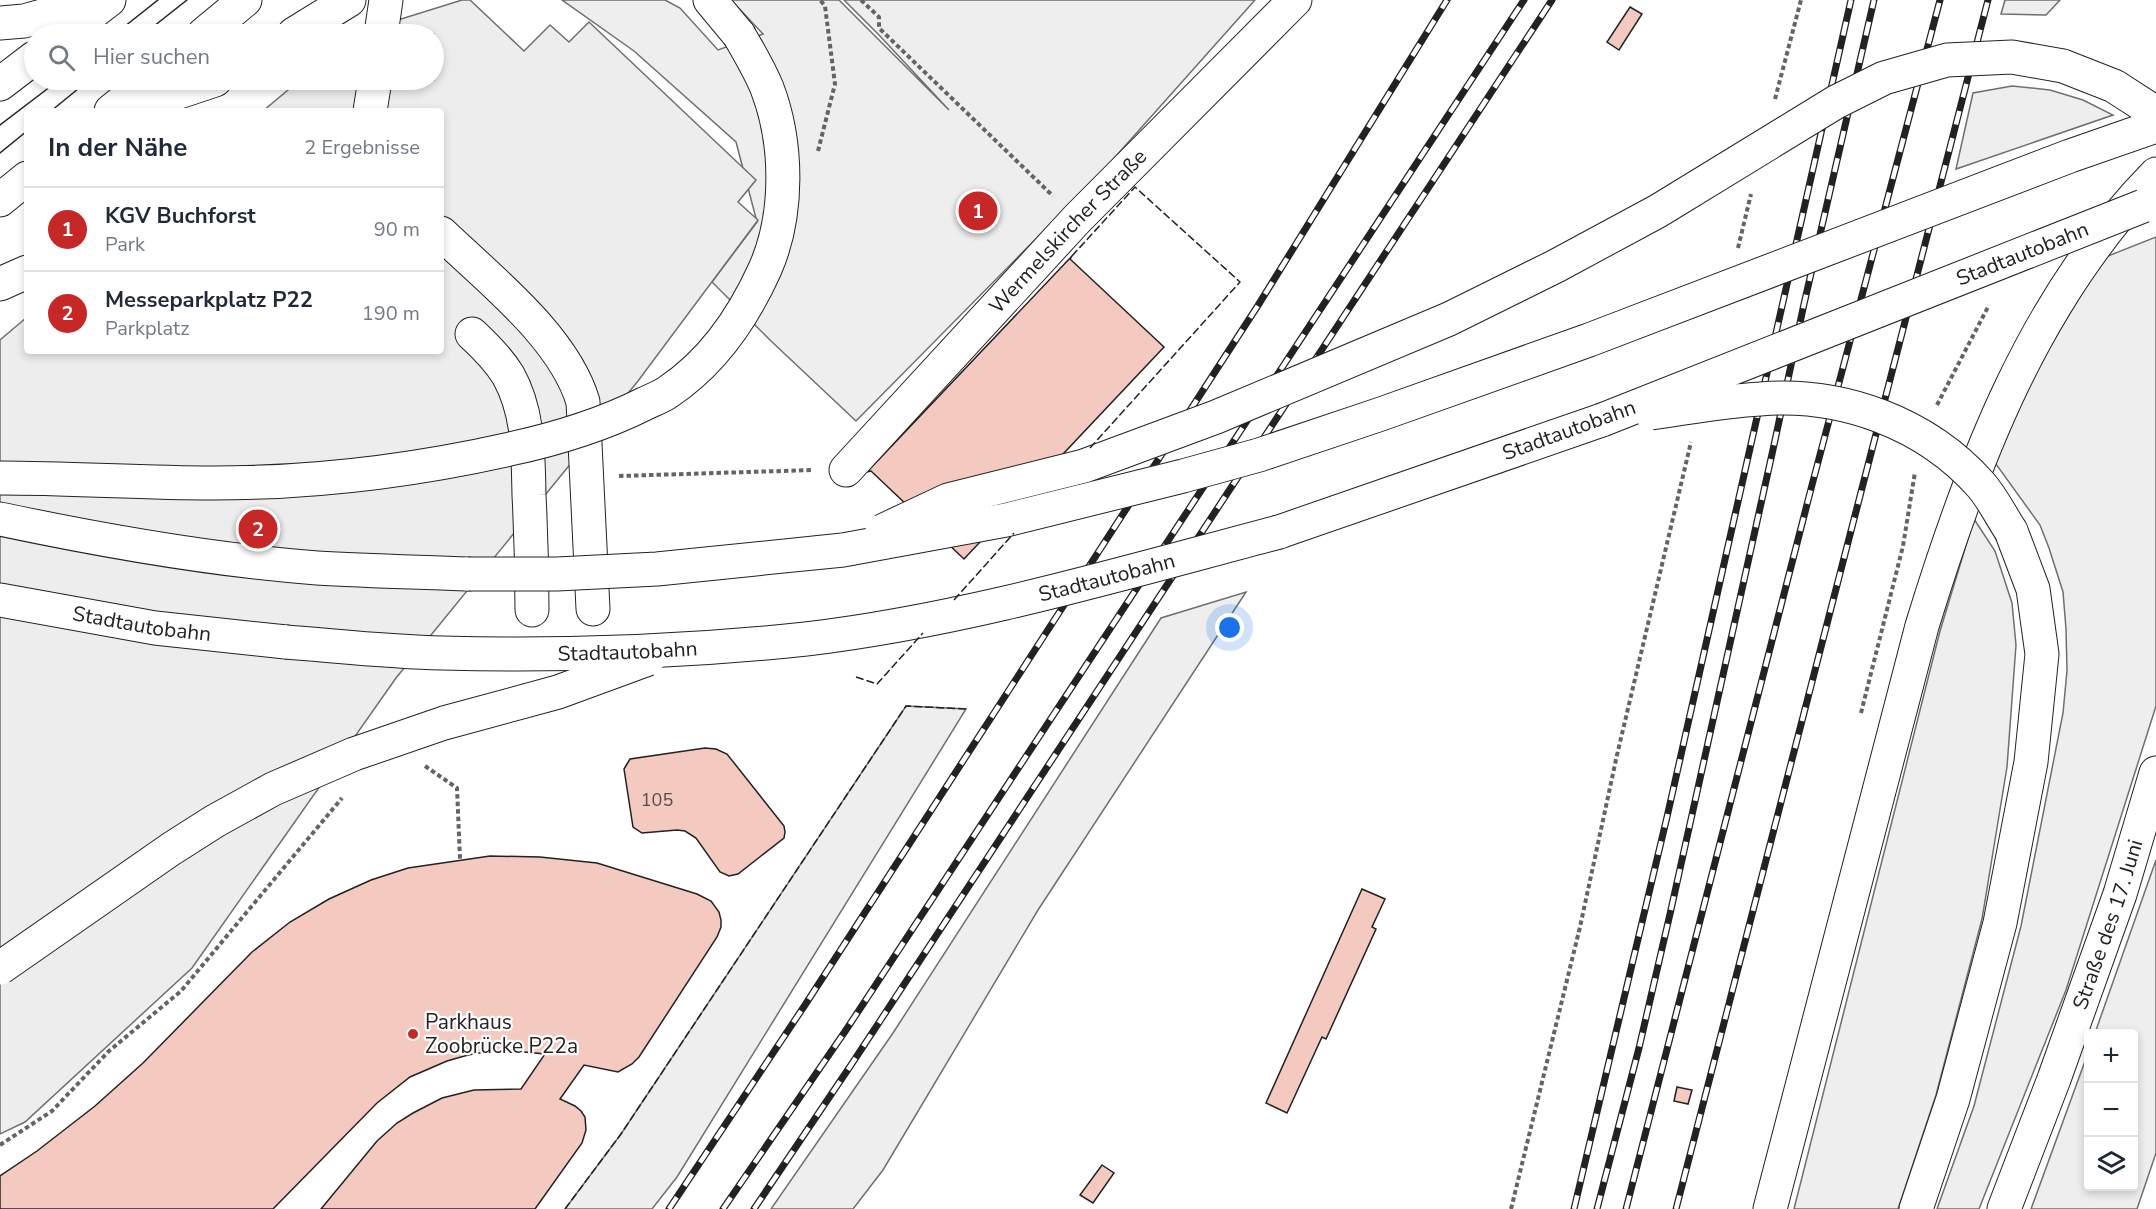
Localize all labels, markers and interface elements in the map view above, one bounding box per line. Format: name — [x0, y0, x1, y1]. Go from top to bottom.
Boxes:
search box — [24, 24, 444, 90]
icon: search — [45, 41, 78, 74]
text: Hier suchen — [93, 42, 210, 72]
text: In der Nähe — [48, 130, 187, 165]
text: 2 Ergebnisse — [304, 134, 420, 161]
street label: Wermelskircher Straße — [983, 143, 1153, 320]
pin: 1 — [958, 188, 998, 234]
text: KGV Buchforst — [105, 201, 256, 231]
street label: Stadtautobahn — [1952, 215, 2093, 293]
text: 1 — [62, 216, 74, 243]
text: 90 m — [374, 216, 420, 243]
text: Park — [105, 231, 145, 258]
text: Messeparkplatz P22 — [105, 285, 313, 315]
text: 2 — [62, 300, 74, 327]
text: 190 m — [362, 300, 420, 327]
text: Parkplatz — [105, 315, 189, 342]
street label: Stadtautobahn — [1498, 393, 1640, 467]
pin: 2 — [238, 506, 278, 552]
street label: Stadtautobahn — [1035, 546, 1178, 609]
street label: Stadtautobahn — [70, 599, 213, 648]
your location — [1215, 613, 1244, 642]
street label: Stadtautobahn — [557, 634, 698, 668]
house number: 105 — [641, 788, 673, 812]
street label: Straße des 17. Juni — [2066, 836, 2149, 1013]
place label: Parkhaus Zoobrücke P22a — [425, 1008, 578, 1060]
marker: Parkhaus Zoobrücke P22a — [406, 1027, 420, 1041]
map controls — [2084, 1029, 2138, 1191]
button: + — [2084, 1029, 2138, 1083]
button: − — [2084, 1083, 2138, 1137]
button: layers — [2084, 1137, 2138, 1191]

